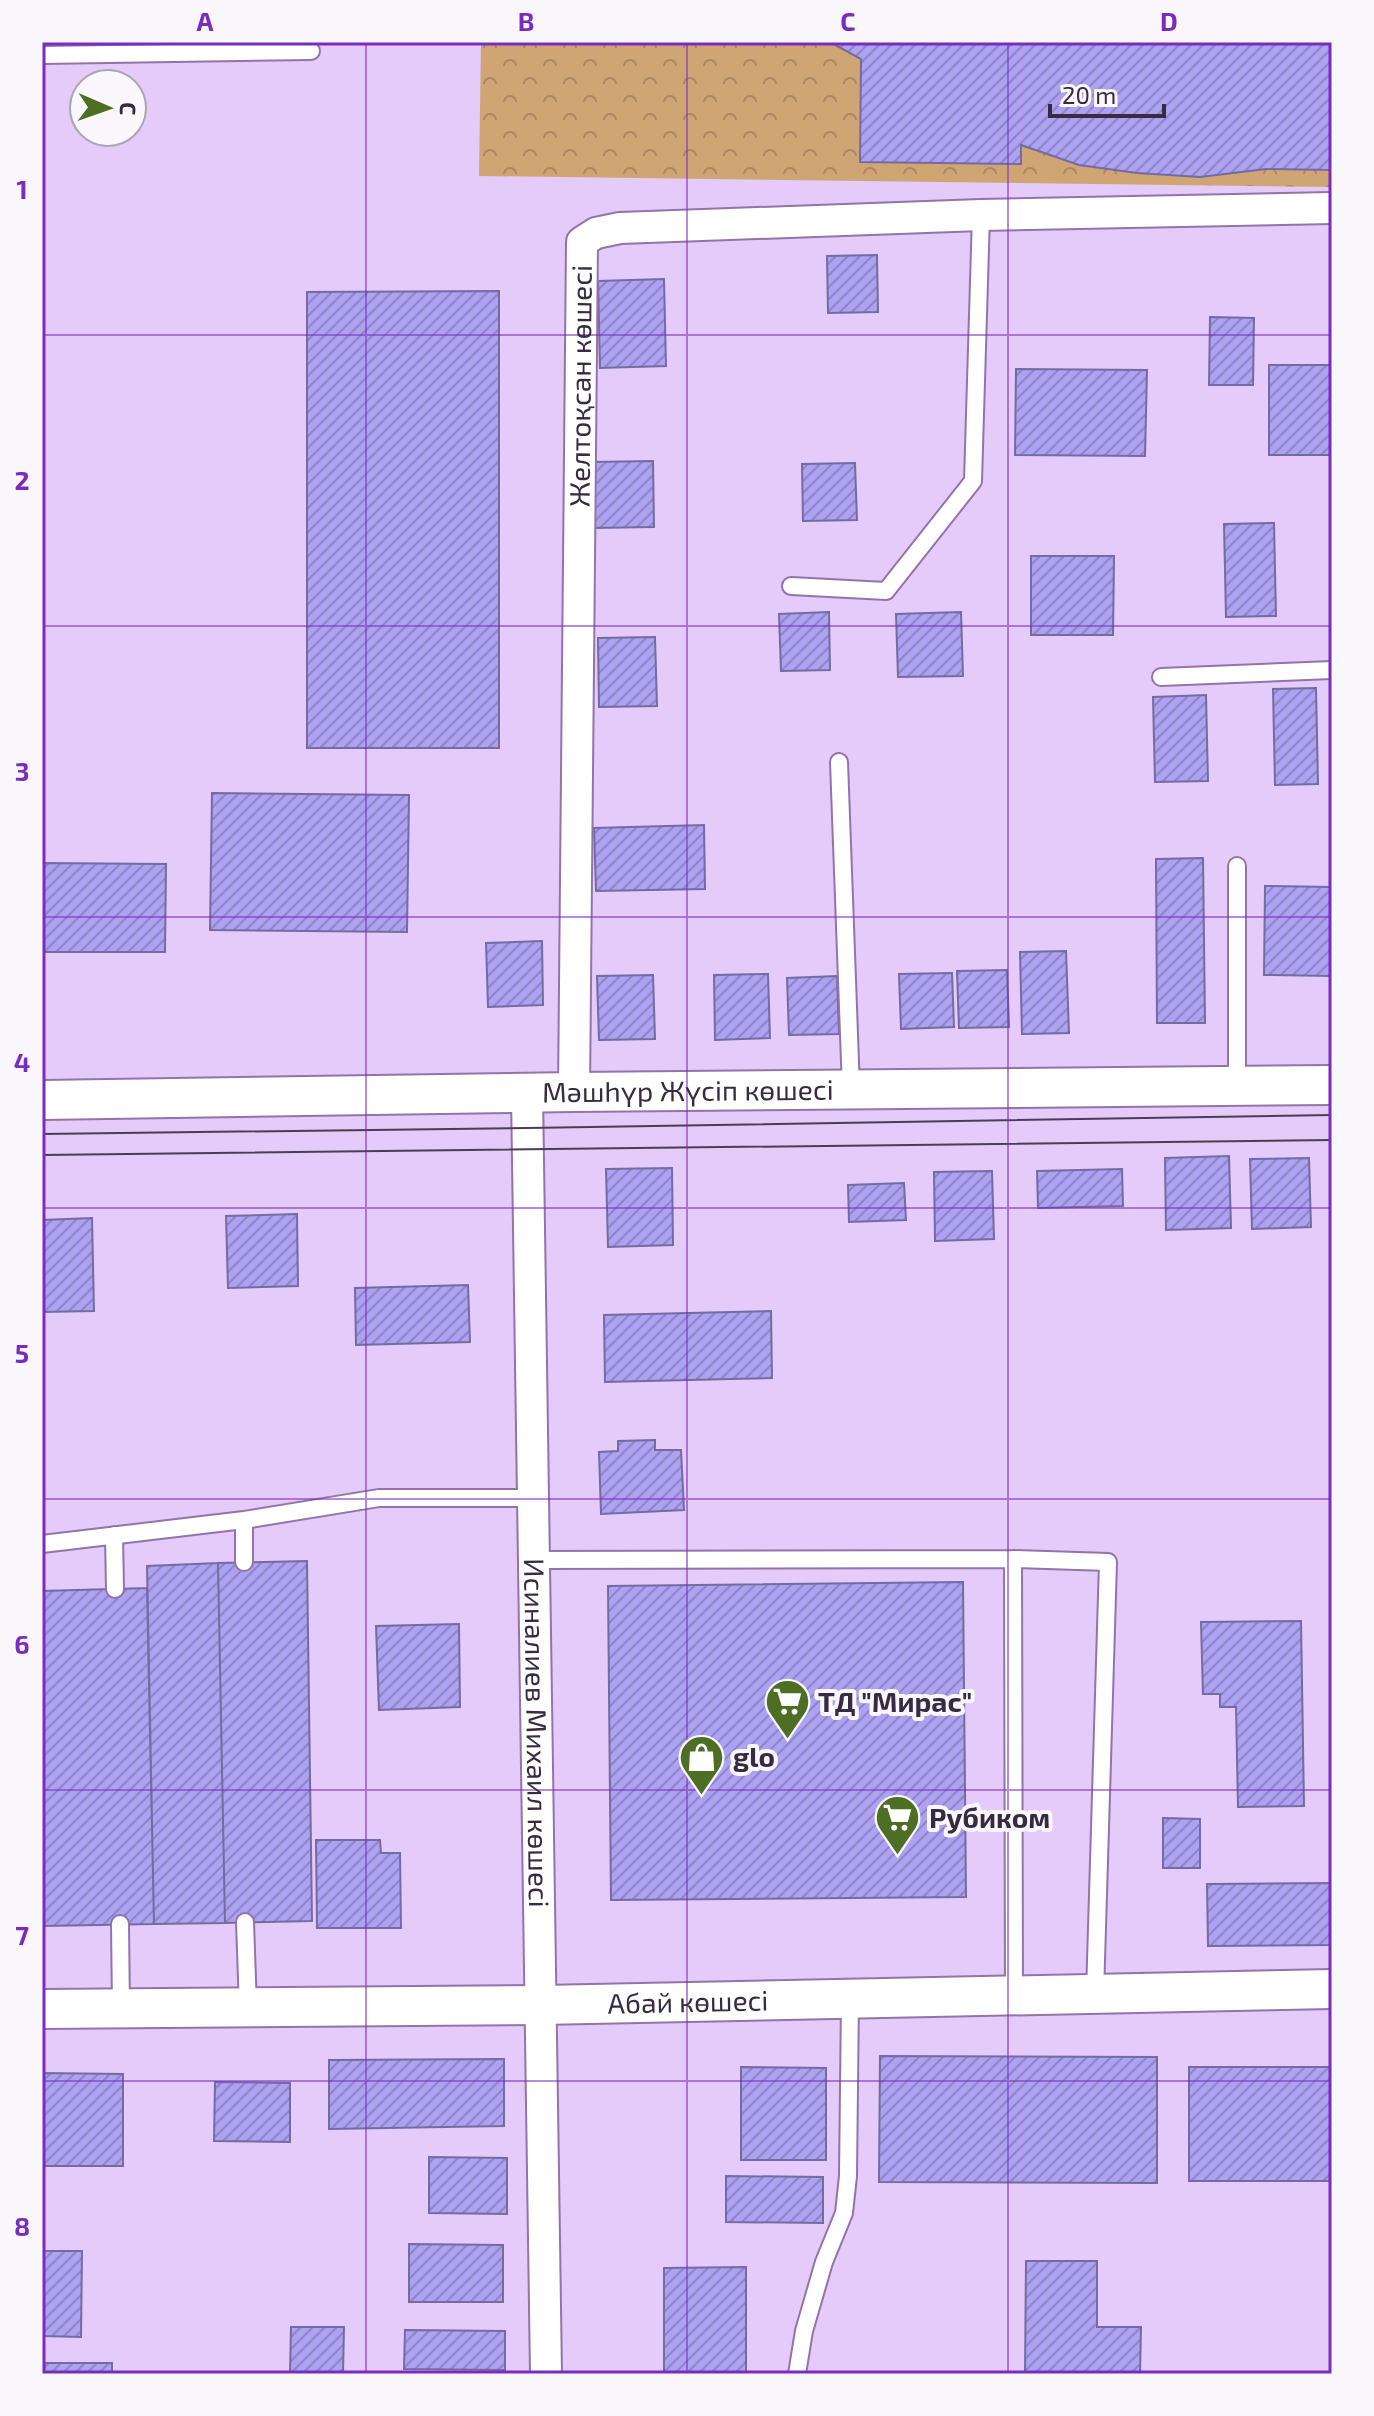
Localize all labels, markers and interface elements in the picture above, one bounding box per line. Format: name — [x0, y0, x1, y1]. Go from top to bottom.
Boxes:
text: A — [197, 5, 214, 36]
text: B — [518, 5, 534, 36]
text: C — [840, 5, 856, 36]
text: D — [1160, 5, 1178, 36]
north arrow — [68, 68, 148, 148]
scale bar — [1050, 68, 1164, 118]
text: 20 m — [1062, 80, 1116, 109]
text: С — [116, 102, 142, 116]
text: 1 — [16, 173, 28, 204]
street label: Желтоқсан көшесі — [562, 265, 598, 507]
text: 2 — [14, 464, 30, 495]
text: 3 — [15, 755, 29, 786]
text: 4 — [14, 1046, 30, 1077]
street label: Мәшһүр Жүсіп көшесі — [542, 1072, 834, 1108]
text: 5 — [15, 1337, 29, 1368]
street label: Исиналиев Михаил көшесі — [518, 1558, 557, 1908]
text: 6 — [14, 1628, 30, 1659]
supermarket icon: ТД "Мирас" — [763, 1678, 811, 1741]
place label: ТД "Мирас" — [818, 1684, 972, 1718]
shop icon: glo — [678, 1733, 726, 1796]
place label: glo — [733, 1739, 775, 1773]
supermarket icon: Рубиком — [874, 1794, 922, 1857]
place label: Рубиком — [929, 1800, 1050, 1834]
text: 7 — [15, 1919, 29, 1950]
street label: Абай көшесі — [607, 1982, 769, 2020]
text: 8 — [14, 2210, 30, 2241]

